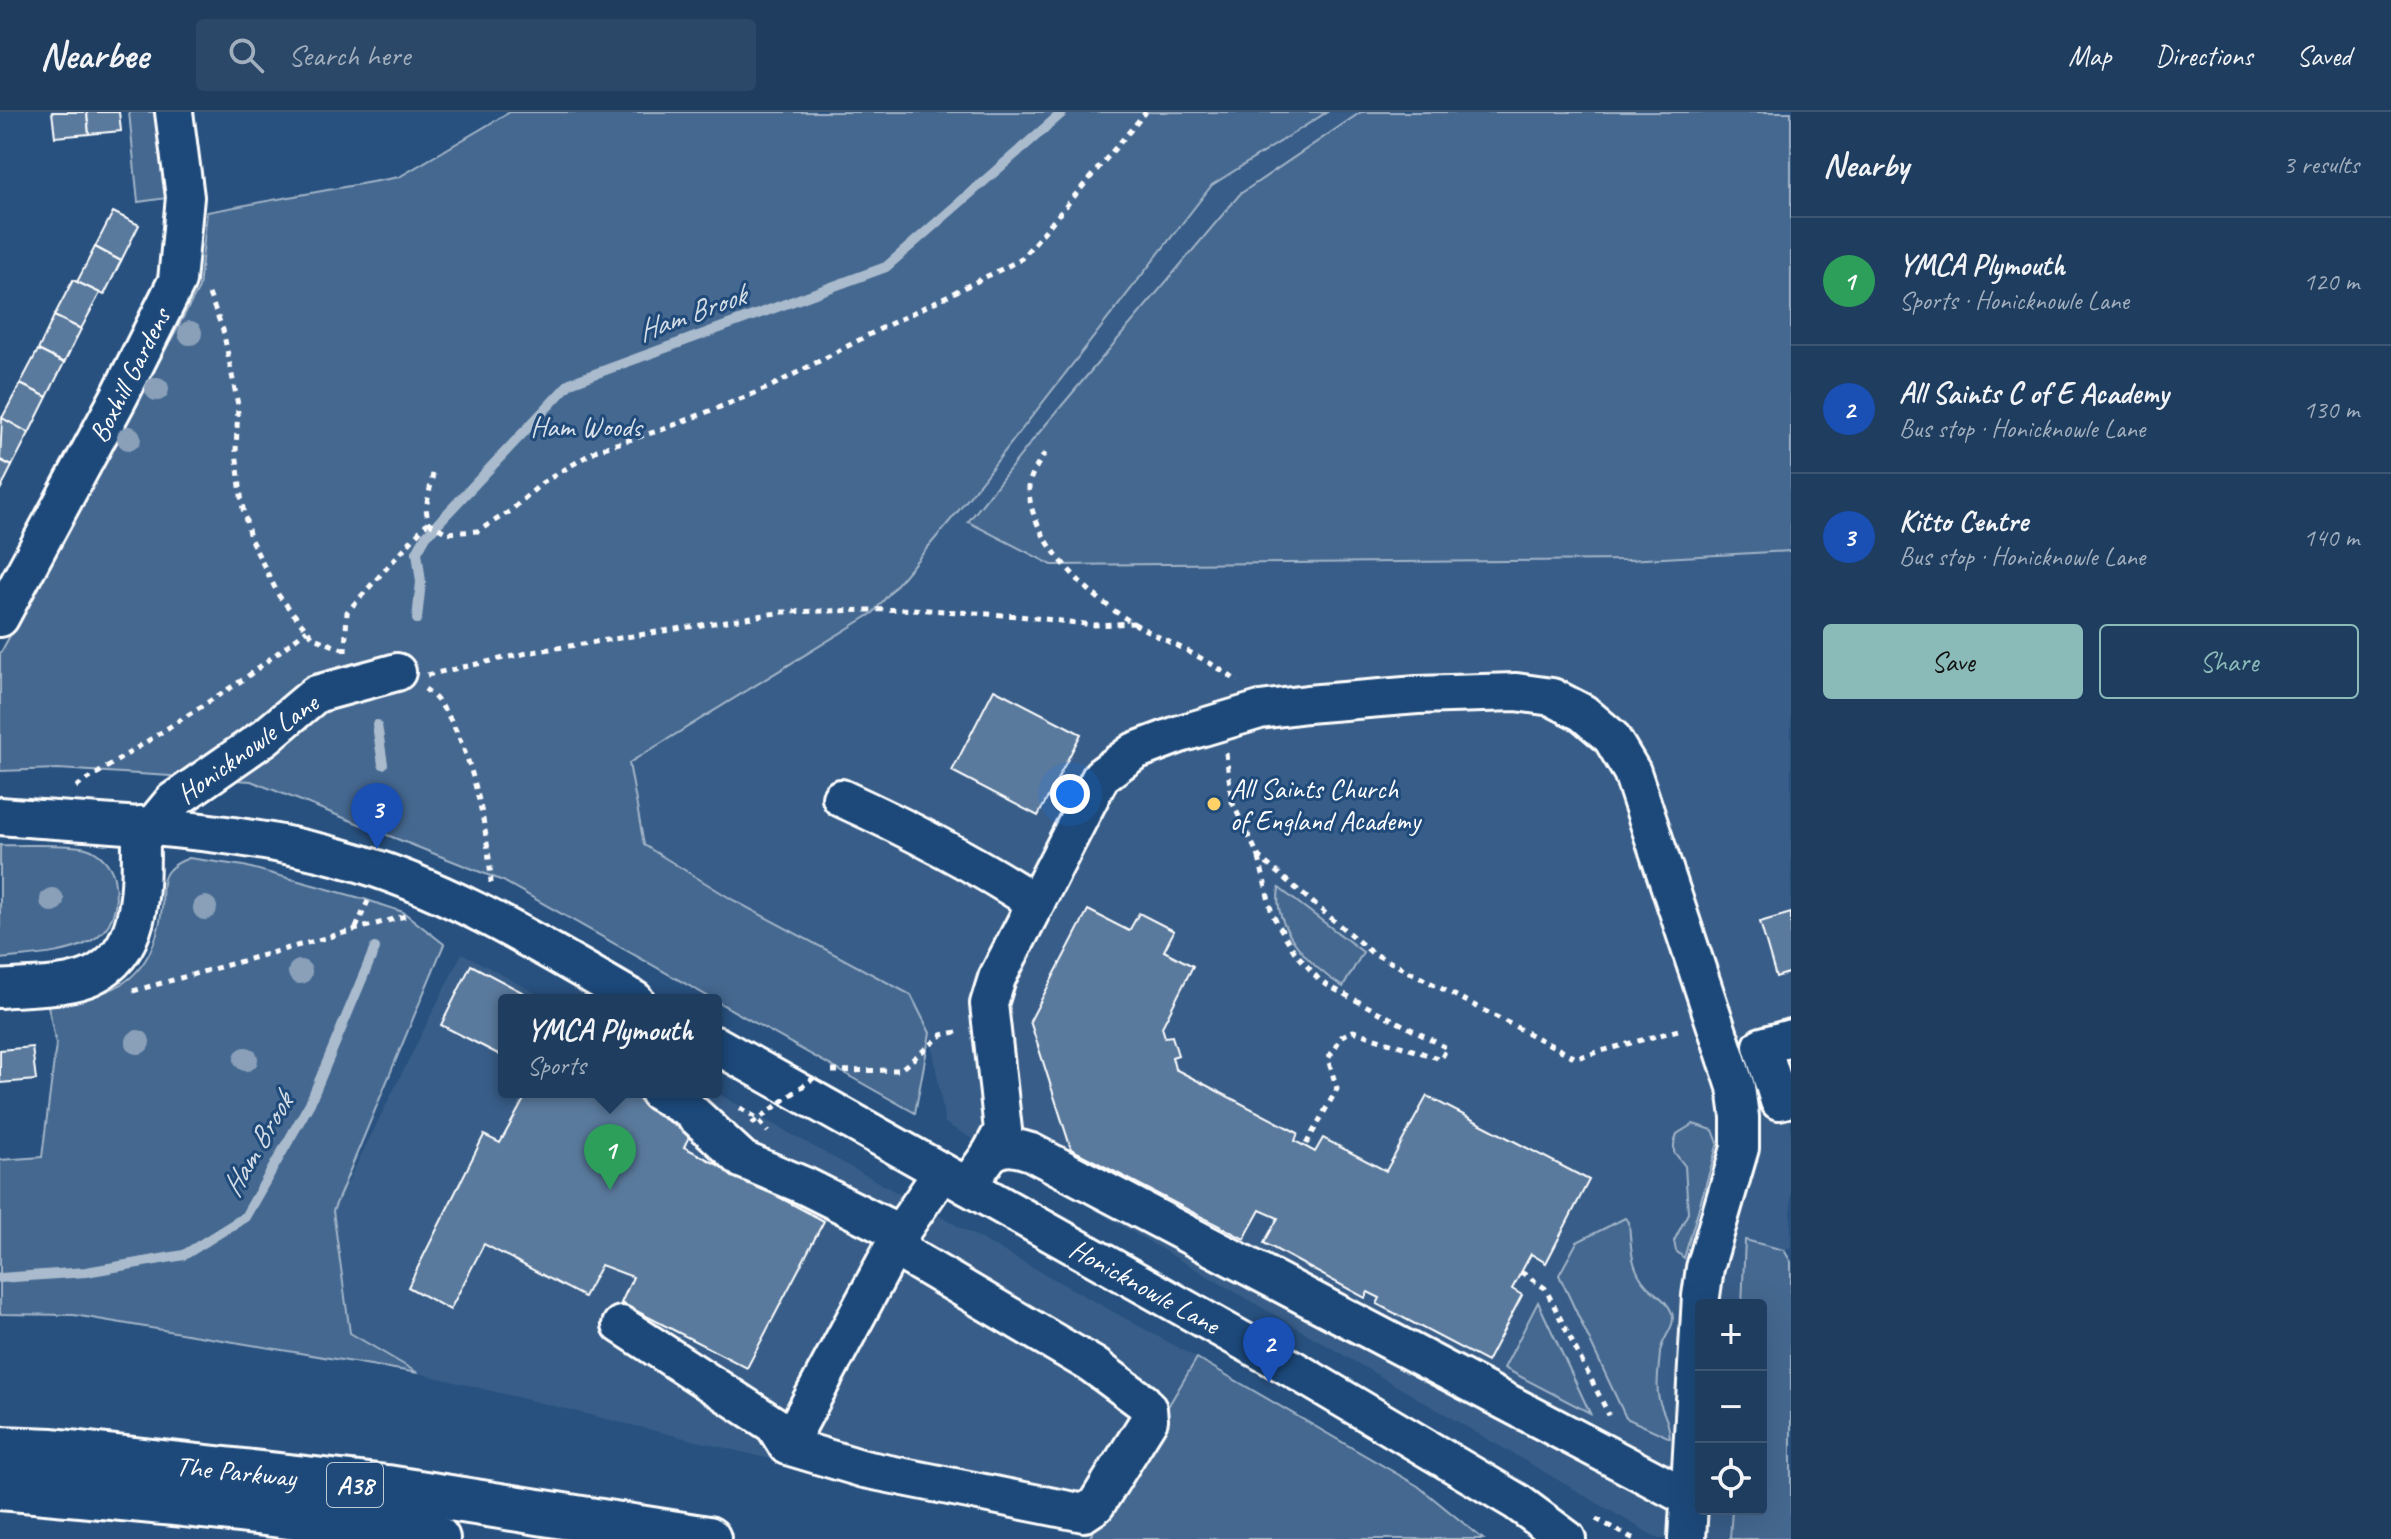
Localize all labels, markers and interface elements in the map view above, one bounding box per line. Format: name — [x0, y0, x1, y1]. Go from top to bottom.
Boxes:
search box — [196, 19, 756, 91]
text: Nearbee — [40, 32, 148, 79]
icon: search — [224, 33, 268, 77]
text: Search here — [288, 36, 410, 74]
text: Map — [2068, 38, 2111, 73]
text: Directions — [2155, 38, 2253, 73]
text: Saved — [2297, 38, 2351, 73]
text: Nearby — [1823, 143, 1909, 186]
text: 3 results — [2283, 148, 2359, 181]
text: YMCA Plymouth — [1899, 246, 2065, 284]
text: 1 — [1843, 265, 1855, 298]
text: 120 m — [2303, 265, 2359, 298]
water label: Ham Brook — [632, 274, 756, 350]
text: Sports · Honicknowle Lane — [1899, 284, 2129, 317]
street label: Boxhill Gardens — [81, 300, 179, 448]
text: All Saints C of E Academy — [1899, 374, 2169, 412]
text: 2 — [1843, 393, 1855, 426]
text: 130 m — [2303, 393, 2359, 426]
park label: Ham Woods — [531, 409, 644, 444]
text: Bus stop · Honicknowle Lane — [1899, 412, 2145, 445]
text: Kitto Centre — [1899, 502, 2028, 540]
text: 3 — [1843, 521, 1855, 554]
text: 140 m — [2303, 521, 2359, 554]
text: Bus stop · Honicknowle Lane — [1899, 540, 2145, 573]
button: Save — [1823, 624, 2083, 699]
button: Share — [2099, 624, 2359, 699]
street label: Honicknowle Lane — [170, 684, 326, 811]
place label: All Saints Church of England Academy — [1230, 771, 1423, 838]
your location — [1050, 774, 1090, 814]
pin: 3 — [351, 783, 403, 849]
marker: All Saints Church of England Academy — [1205, 795, 1223, 813]
popup — [498, 994, 722, 1098]
text: YMCA Plymouth — [527, 1011, 693, 1049]
text: Sports — [527, 1049, 586, 1082]
water label: Ham Brook — [212, 1082, 305, 1203]
pin: 1 — [584, 1124, 636, 1190]
street label: Honicknowle Lane — [1064, 1231, 1227, 1343]
map controls — [1695, 1299, 1767, 1515]
button: + — [1695, 1299, 1767, 1371]
pin: 2 — [1243, 1317, 1295, 1383]
button: − — [1695, 1371, 1767, 1443]
button: locate — [1695, 1443, 1767, 1515]
street label: The Parkway — [174, 1448, 300, 1495]
road number: A38 — [327, 1463, 383, 1507]

